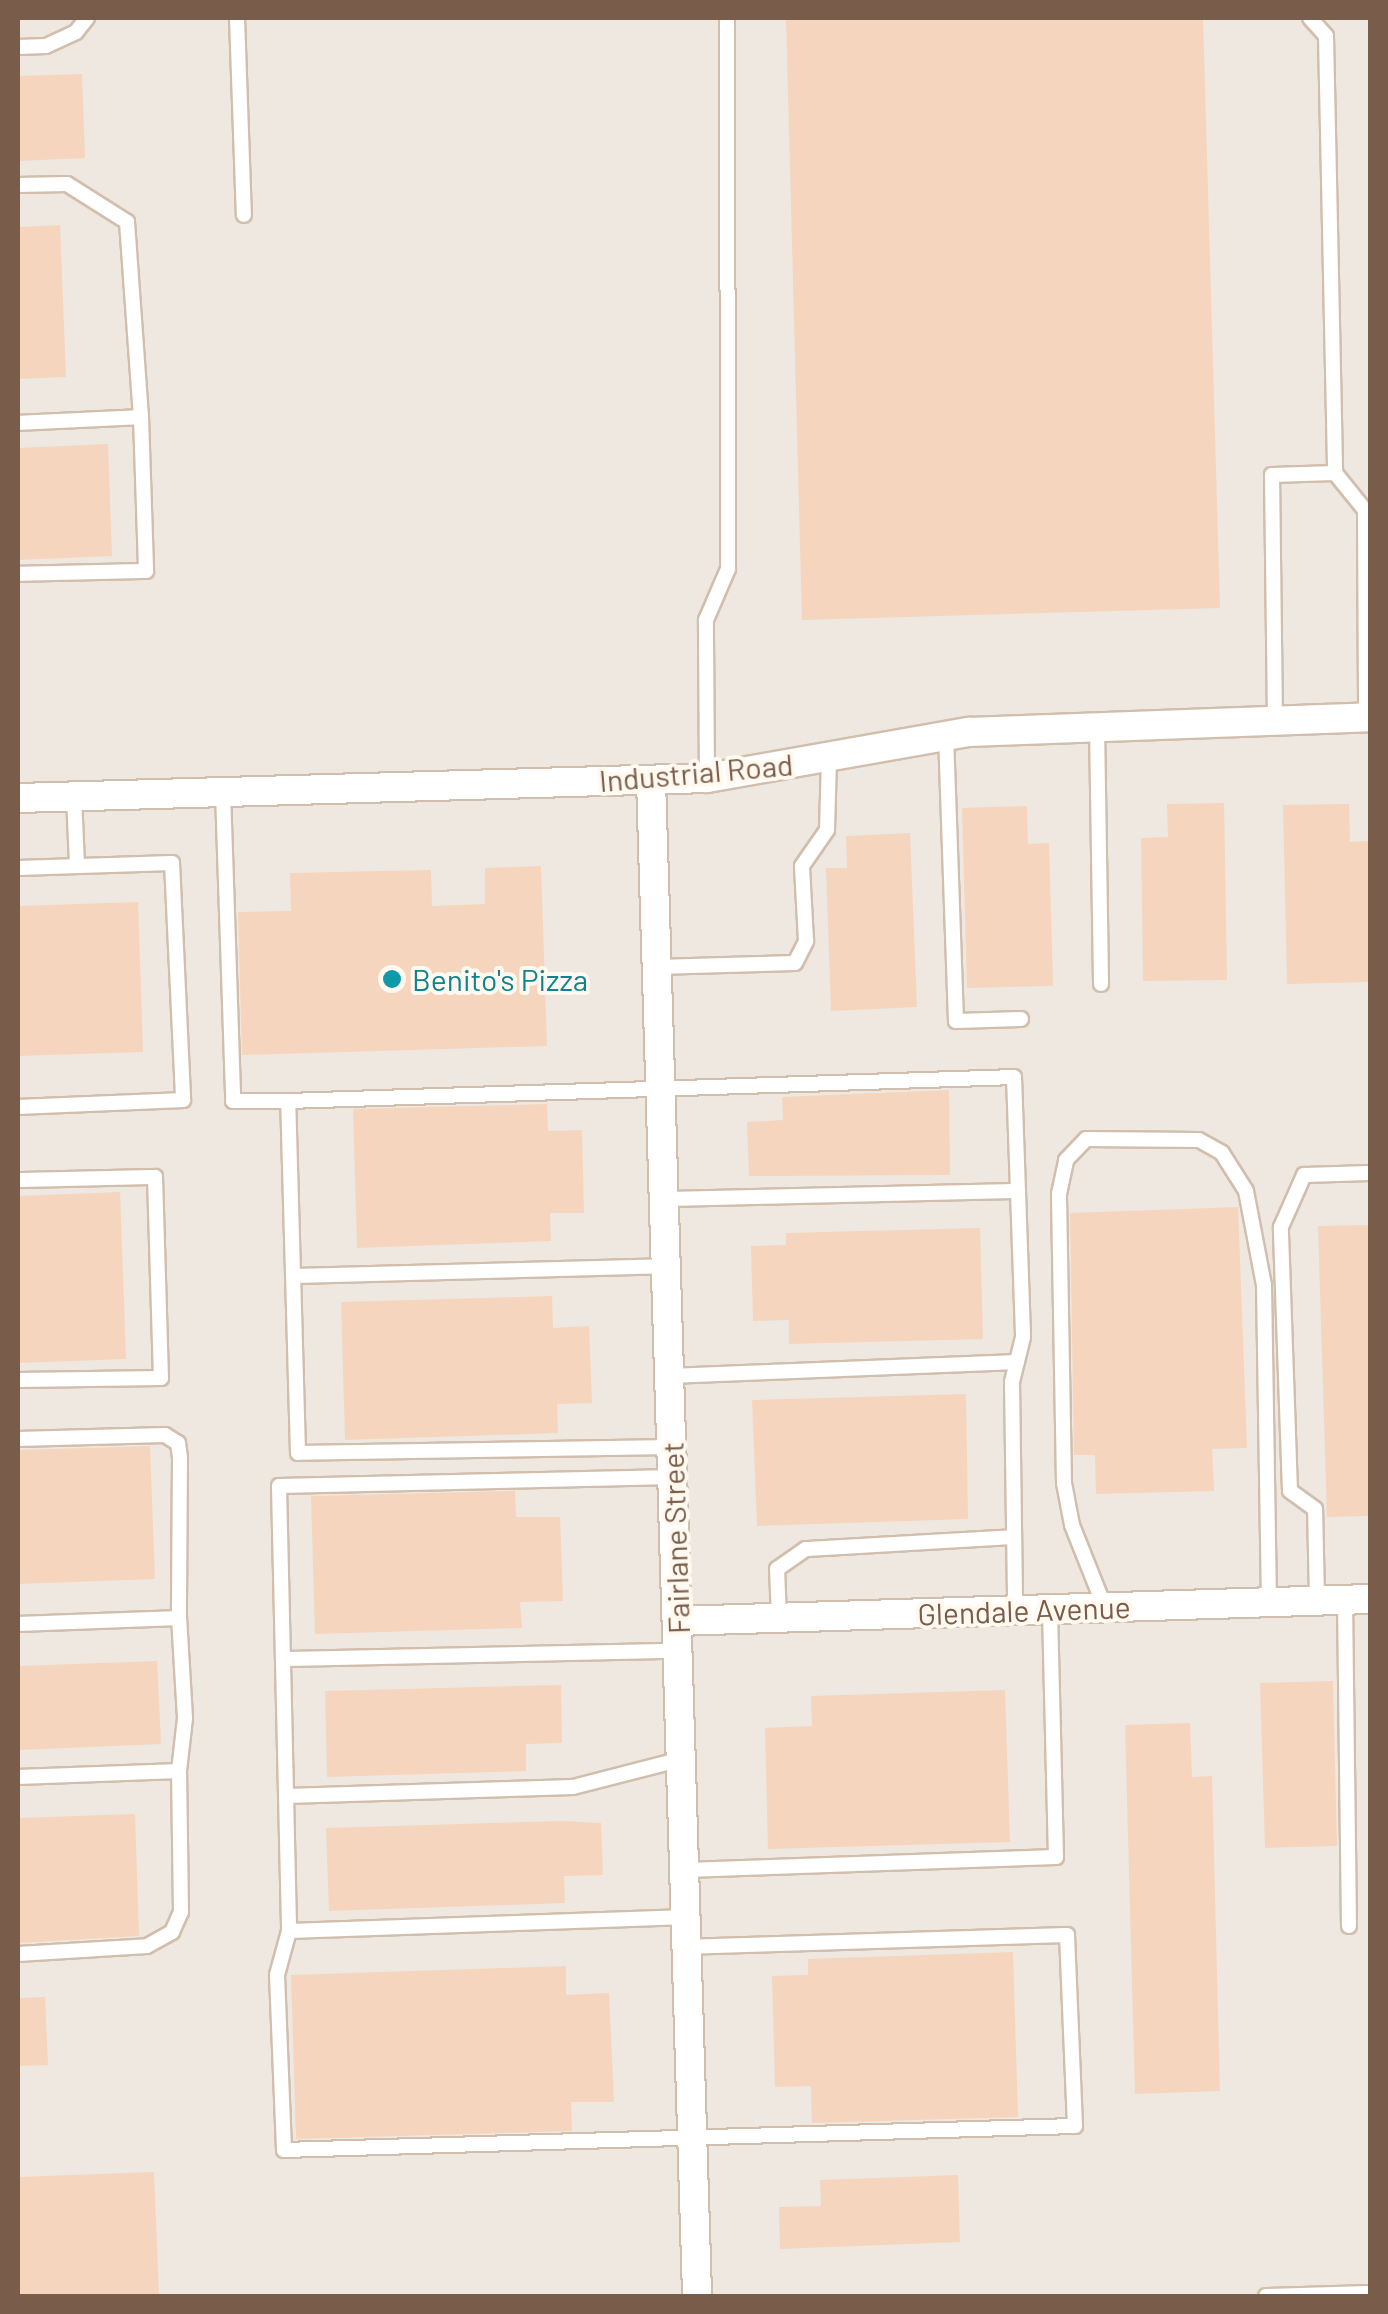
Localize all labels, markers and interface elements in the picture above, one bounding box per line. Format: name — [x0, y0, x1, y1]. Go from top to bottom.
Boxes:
street label: Industrial Road — [597, 746, 795, 798]
place label: Benito's Pizza — [412, 961, 588, 997]
marker: Benito's Pizza — [381, 968, 403, 990]
street label: Fairlane Street — [654, 1441, 696, 1635]
street label: Glendale Avenue — [917, 1588, 1131, 1632]

